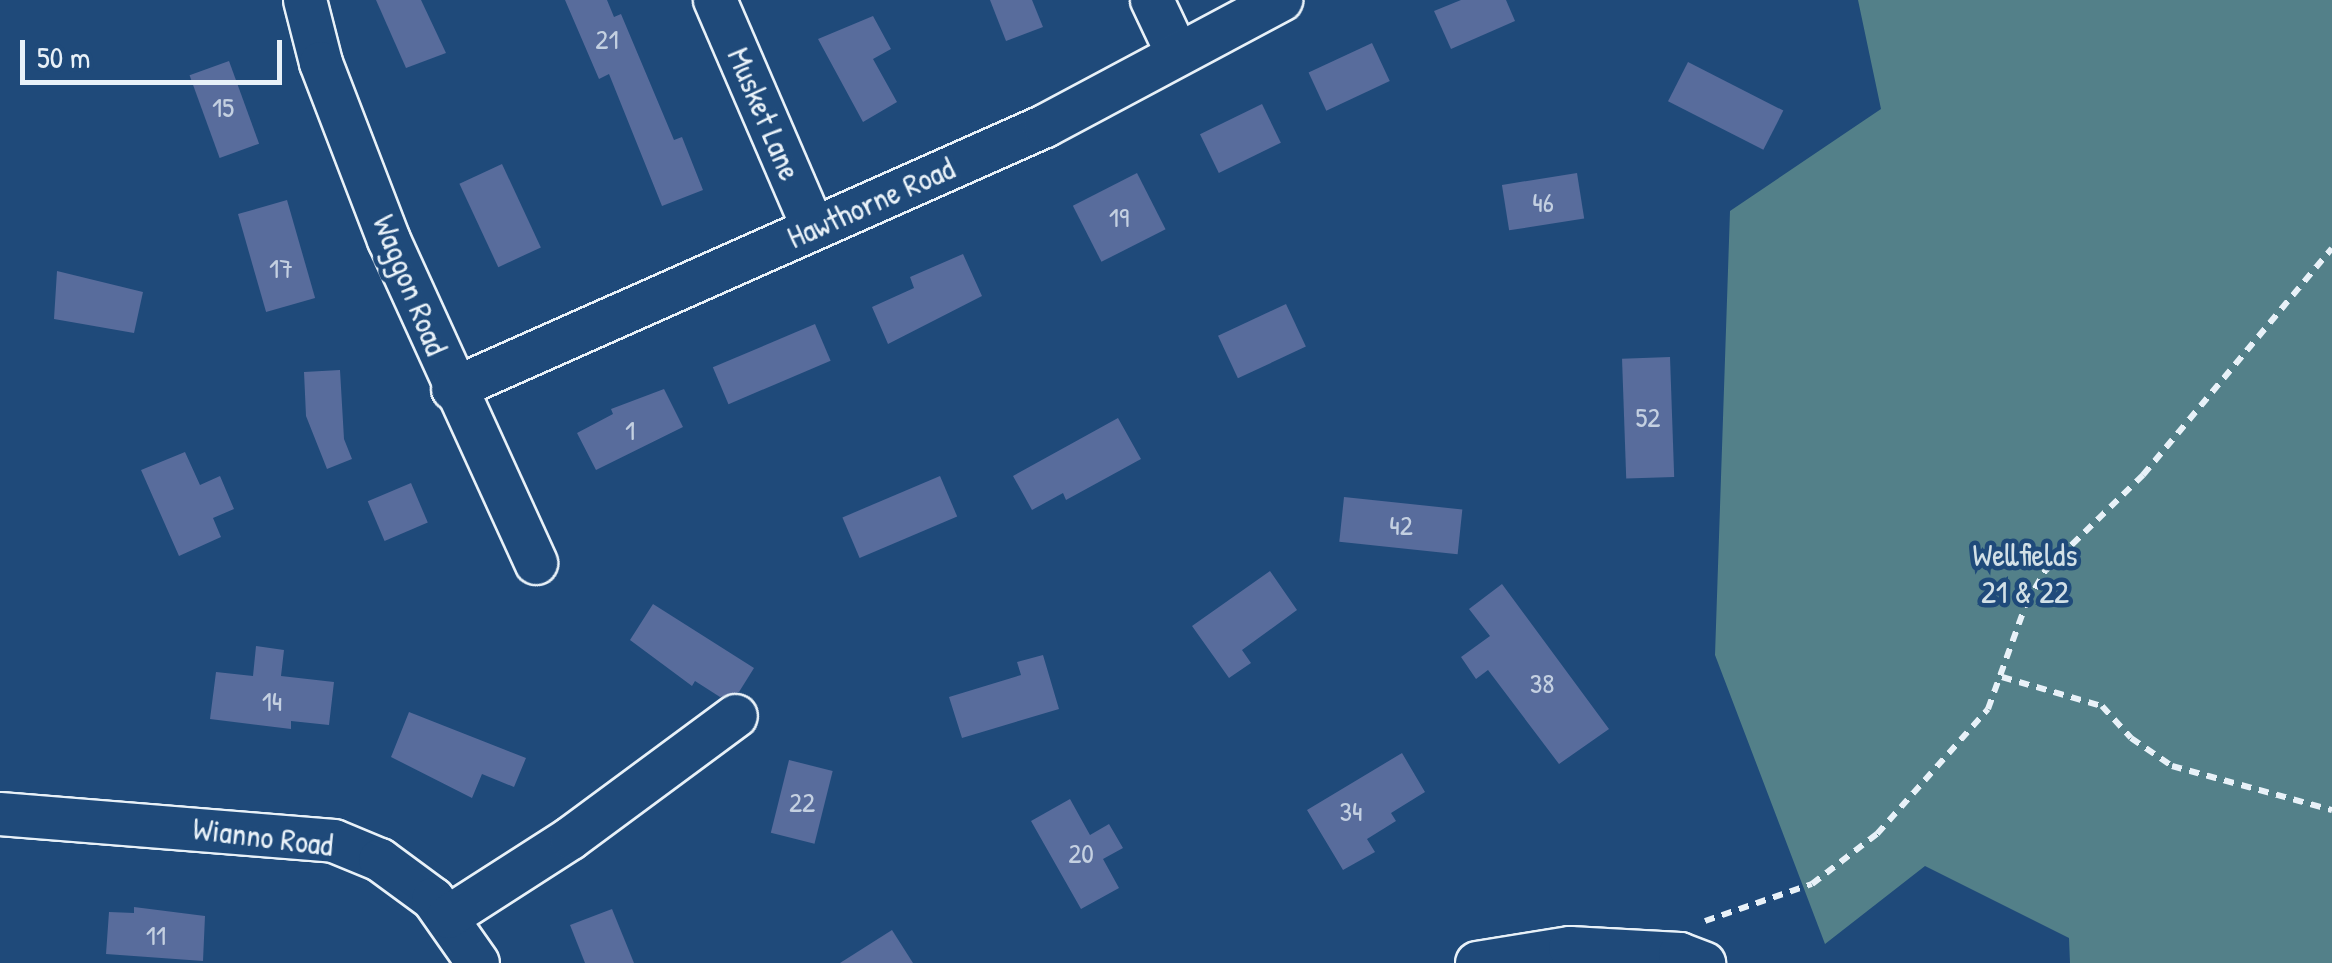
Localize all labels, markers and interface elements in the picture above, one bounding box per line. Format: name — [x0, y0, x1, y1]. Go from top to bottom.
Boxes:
scale bar — [25, 20, 288, 82]
house number: 21 — [595, 22, 619, 56]
text: 50 m — [37, 37, 90, 77]
street label: Musket Lane — [719, 42, 809, 186]
house number: 15 — [212, 90, 234, 124]
street label: Hawthorne Road — [781, 149, 961, 257]
house number: 46 — [1532, 185, 1554, 219]
house number: 19 — [1109, 200, 1129, 234]
street label: Waggon Road — [364, 209, 456, 361]
house number: 17 — [269, 251, 293, 285]
house number: 52 — [1636, 400, 1660, 434]
house number: 1 — [625, 413, 635, 447]
house number: 42 — [1389, 508, 1413, 542]
park label: Wellfields 21 & 22 — [1972, 537, 2078, 612]
house number: 38 — [1530, 666, 1554, 700]
house number: 14 — [262, 684, 282, 718]
house number: 22 — [789, 785, 815, 819]
house number: 34 — [1339, 794, 1363, 828]
street label: Wianno Road — [191, 809, 335, 865]
house number: 20 — [1068, 836, 1094, 870]
house number: 11 — [146, 918, 166, 952]

